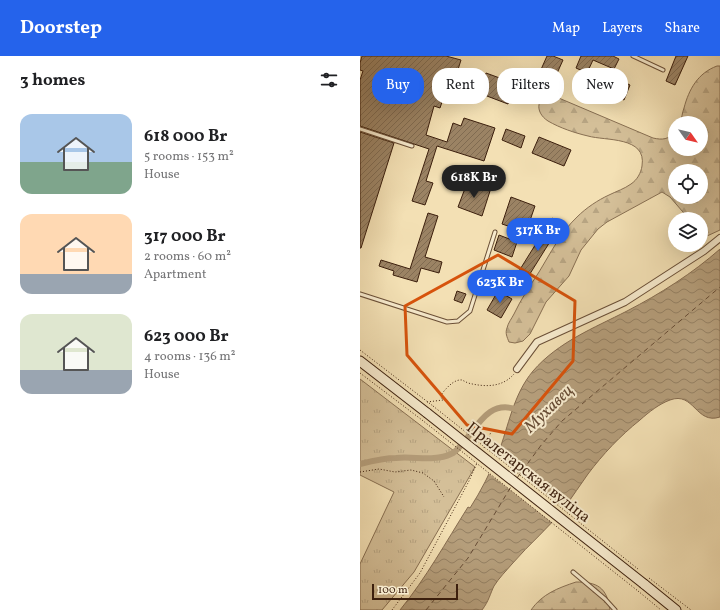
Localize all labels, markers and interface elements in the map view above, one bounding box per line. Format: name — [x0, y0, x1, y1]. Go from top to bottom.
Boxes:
text: Doorstep — [20, 15, 102, 41]
text: Map — [552, 19, 580, 38]
text: Layers — [602, 19, 642, 38]
text: Share — [664, 19, 700, 38]
chip: Buy — [372, 68, 424, 104]
chip: Rent — [432, 68, 489, 104]
chip: Filters — [497, 68, 564, 104]
chip: New — [572, 68, 628, 104]
text: 3 homes — [20, 69, 85, 92]
icon: filters — [318, 69, 340, 91]
north arrow — [668, 116, 708, 156]
map controls — [668, 116, 708, 252]
text: 618 000 Br — [144, 125, 227, 148]
icon: home — [52, 130, 100, 178]
text: 5 rooms · 153 m² — [144, 148, 234, 166]
button: locate — [668, 164, 708, 204]
pin: 618K Br — [437, 165, 511, 199]
text: House — [144, 166, 180, 184]
text: 618K Br — [451, 169, 497, 187]
button: layers — [668, 212, 708, 252]
pin: 317K Br — [501, 218, 575, 252]
text: 317K Br — [516, 222, 560, 240]
text: 317 000 Br — [144, 225, 226, 248]
icon: home — [52, 230, 100, 278]
text: 2 rooms · 60 m² — [144, 248, 231, 266]
text: Apartment — [144, 266, 207, 284]
pin: 623K Br — [463, 270, 537, 304]
text: 623K Br — [476, 274, 524, 292]
text: 623 000 Br — [144, 325, 229, 348]
icon: home — [52, 330, 100, 378]
text: 4 rooms · 136 m² — [144, 348, 236, 366]
text: House — [144, 366, 180, 384]
water label: Мухавец — [519, 380, 579, 439]
street label: Пралетарская вуліца — [461, 417, 595, 529]
scale bar — [372, 582, 458, 601]
text: 100 m — [378, 583, 408, 598]

